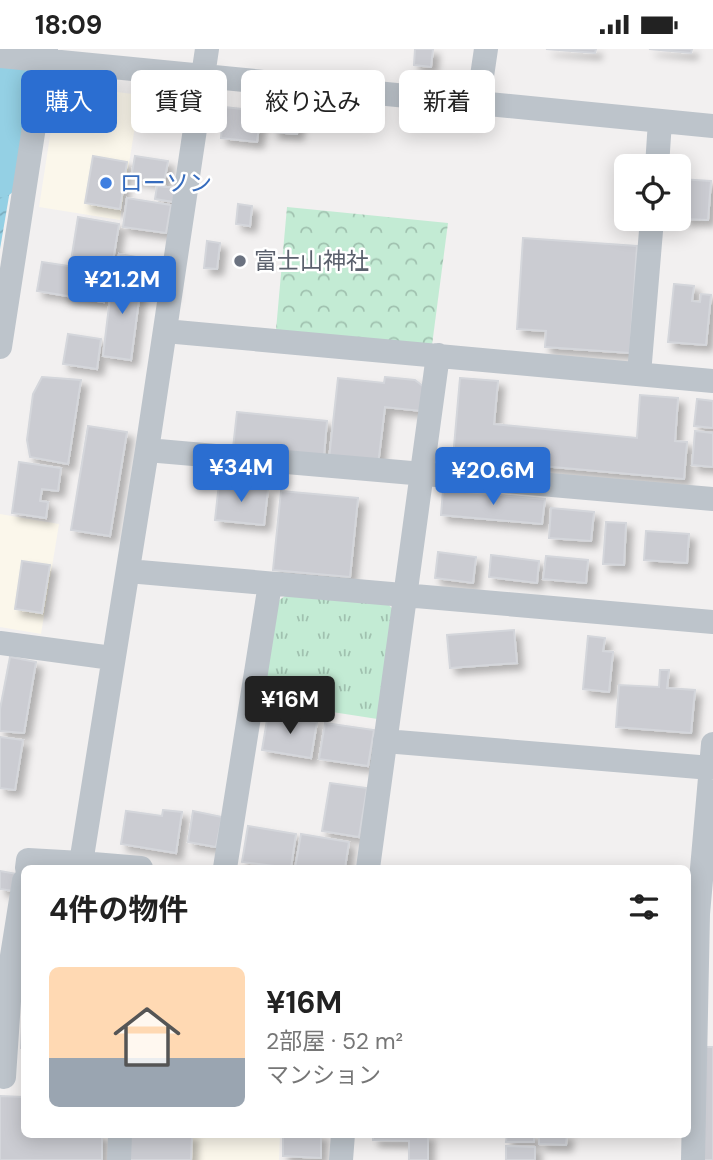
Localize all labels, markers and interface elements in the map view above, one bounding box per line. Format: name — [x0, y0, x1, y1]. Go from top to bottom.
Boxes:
text: 18:09 — [35, 8, 102, 42]
chip: 購入 — [21, 70, 117, 133]
chip: 賃貸 — [131, 70, 227, 133]
chip: 絞り込み — [241, 70, 385, 133]
chip: 新着 — [399, 70, 495, 133]
map controls — [614, 154, 691, 231]
button: locate — [614, 154, 691, 231]
place label: ローソン — [120, 168, 212, 198]
marker: ローソン — [98, 175, 114, 191]
place label: 富士山神社 — [254, 246, 369, 276]
marker: 富士山神社 — [232, 253, 248, 269]
pin: ¥21.2M — [65, 257, 179, 316]
text: ¥21.2M — [84, 264, 160, 294]
pin: ¥34M — [200, 445, 282, 504]
pin: ¥20.6M — [436, 447, 550, 507]
text: ¥34M — [209, 452, 273, 482]
text: ¥20.6M — [451, 455, 535, 485]
pin: ¥16M — [249, 677, 331, 736]
text: ¥16M — [261, 684, 319, 714]
icon: filters — [625, 888, 663, 926]
text: 4件の物件 — [49, 890, 189, 929]
text: ¥16M — [266, 983, 342, 1022]
icon: home — [105, 995, 189, 1079]
text: 2部屋 · 52 m² — [266, 1026, 403, 1056]
text: マンション — [266, 1060, 381, 1090]

